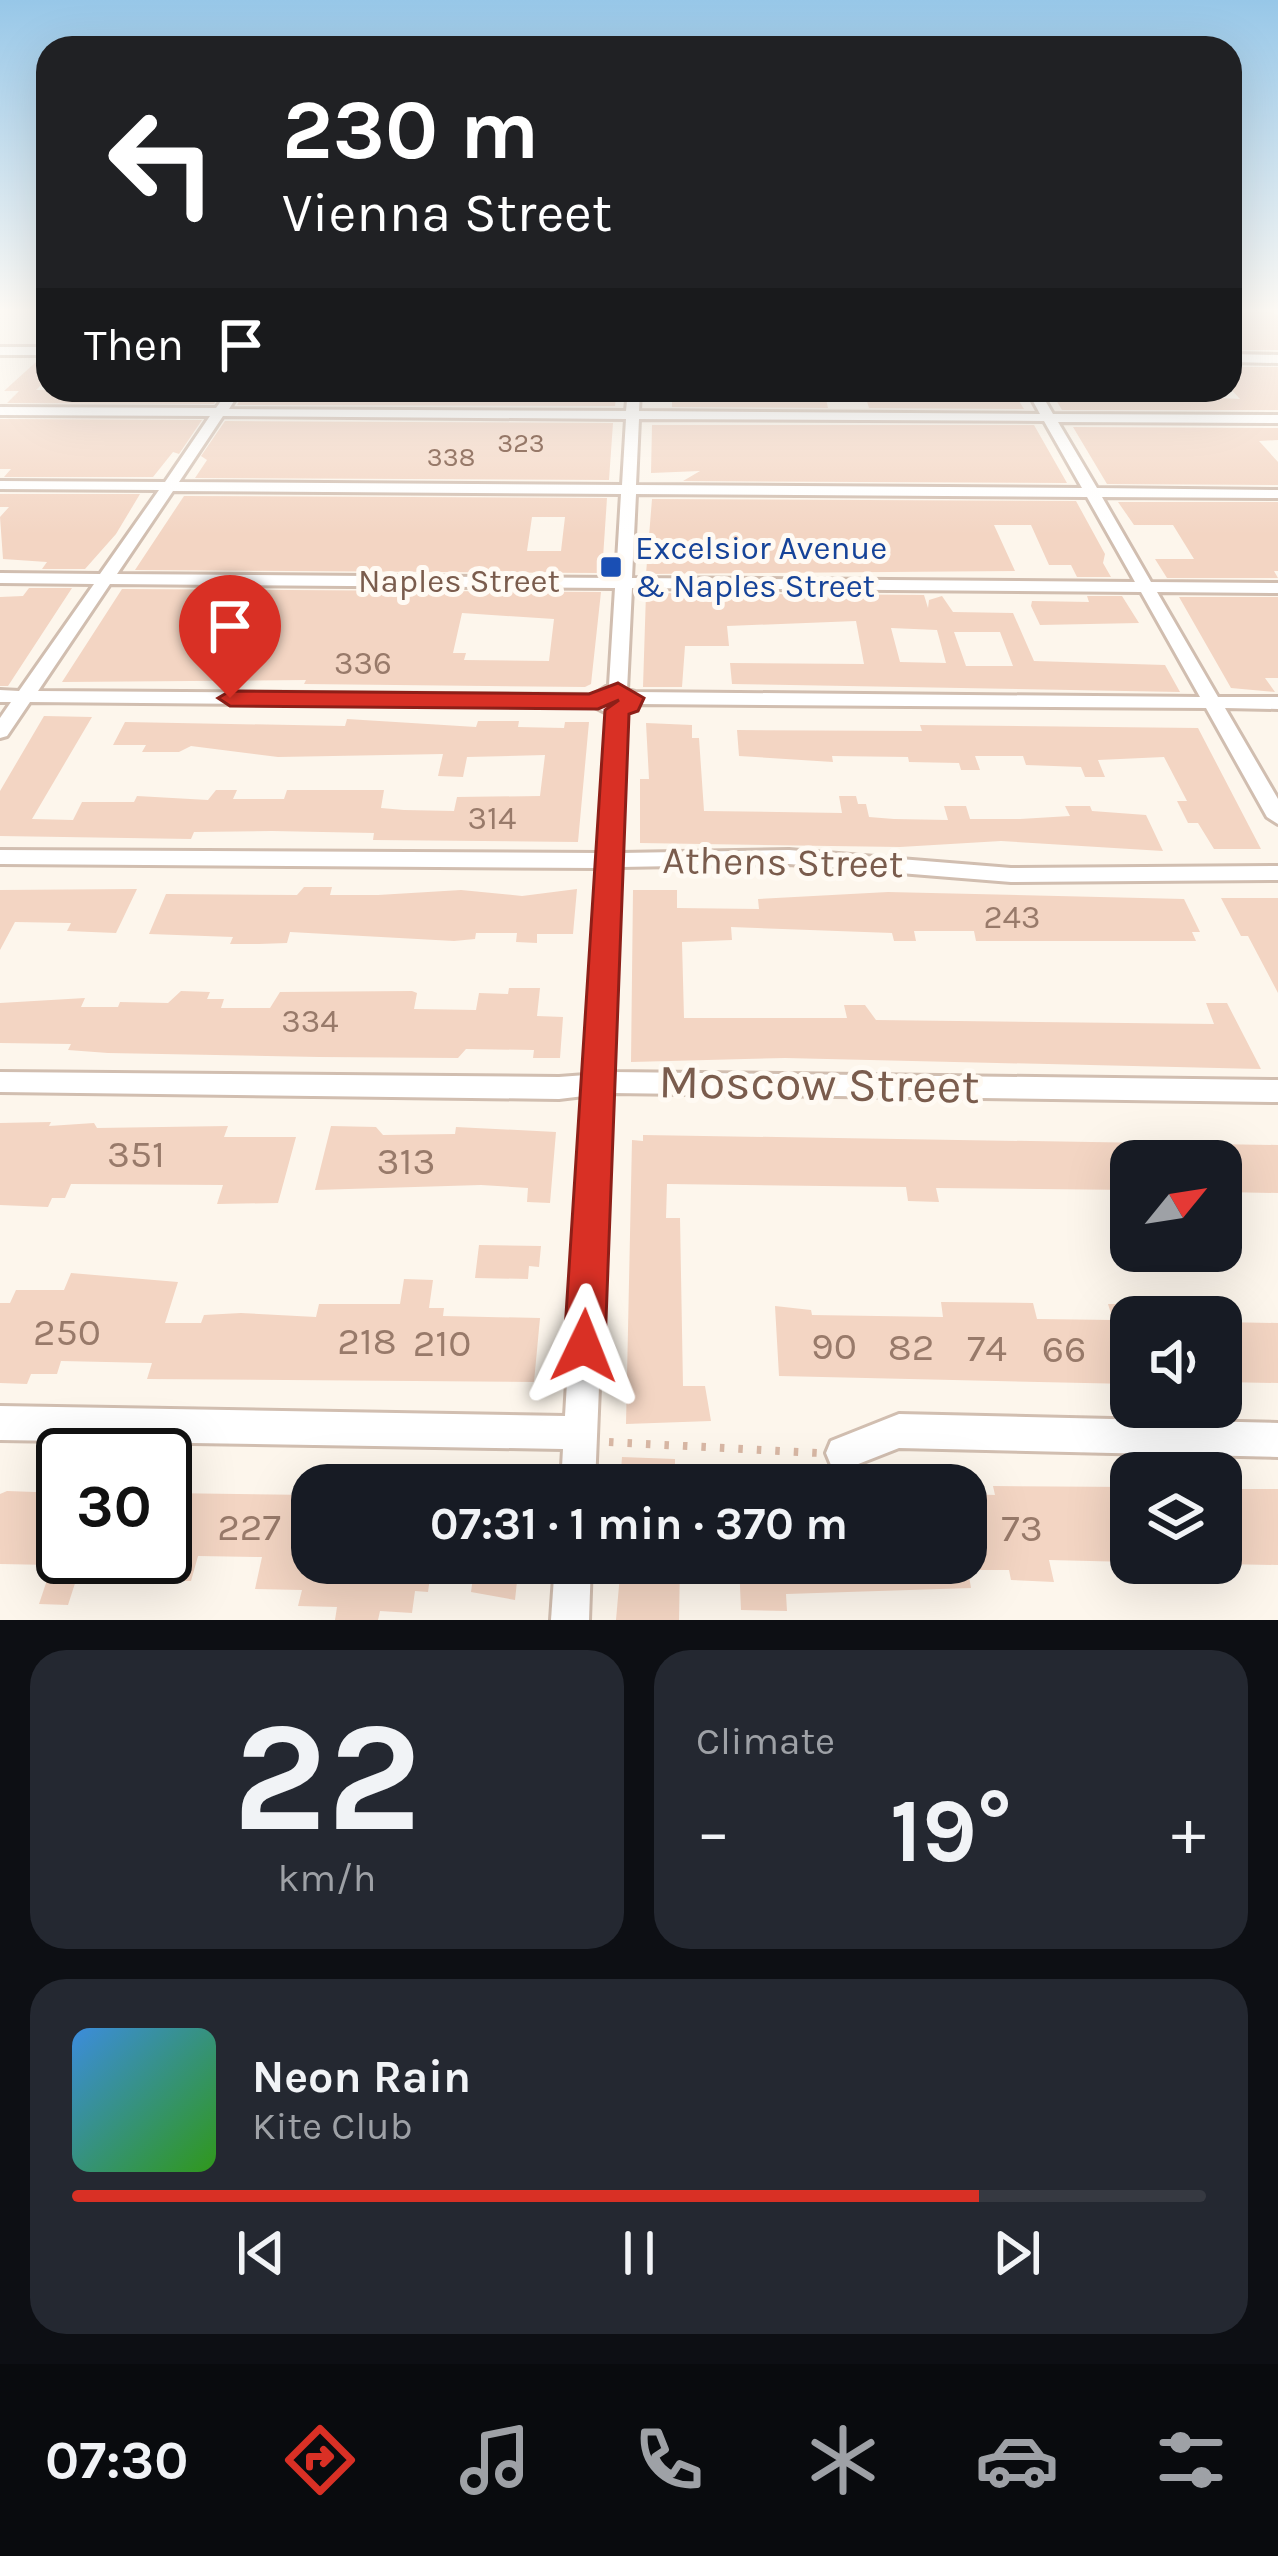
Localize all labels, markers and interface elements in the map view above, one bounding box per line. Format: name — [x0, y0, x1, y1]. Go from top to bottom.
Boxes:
text: 230 m — [282, 81, 539, 179]
icon: left — [84, 84, 240, 240]
text: Vienna Street — [282, 181, 612, 245]
icon: arrive — [208, 312, 274, 378]
text: Then — [84, 319, 184, 371]
house number: 323 — [497, 427, 545, 459]
house number: 338 — [427, 441, 475, 473]
place label: Excelsior Avenue & Naples Street — [635, 529, 887, 605]
marker: Excelsior Avenue & Naples Street — [598, 554, 624, 580]
street label: Naples Street — [358, 562, 560, 600]
pin — [179, 575, 281, 698]
icon: arrive — [197, 593, 263, 659]
house number: 336 — [334, 644, 392, 682]
house number: 314 — [468, 799, 516, 837]
street label: Athens Street — [662, 837, 904, 887]
house number: 243 — [983, 898, 1041, 936]
house number: 334 — [281, 1002, 339, 1040]
street label: Moscow Street — [658, 1053, 980, 1115]
house number: 351 — [107, 1131, 165, 1177]
house number: 313 — [377, 1138, 435, 1184]
north arrow — [1110, 1140, 1242, 1272]
map controls — [1110, 1140, 1242, 1584]
position arrow — [521, 1283, 647, 1409]
button: sound — [1110, 1296, 1242, 1428]
house number: 250 — [33, 1309, 101, 1355]
house number: 218 — [337, 1318, 397, 1364]
house number: 210 — [413, 1320, 471, 1366]
house number: 90 — [811, 1323, 857, 1369]
house number: 82 — [888, 1324, 934, 1370]
house number: 74 — [967, 1325, 1007, 1371]
house number: 66 — [1042, 1326, 1086, 1372]
speed limit sign: 30 — [36, 1428, 192, 1584]
button: layers — [1110, 1452, 1242, 1584]
text: 07:31 · 1 min · 370 m — [430, 1498, 848, 1550]
house number: 227 — [217, 1504, 281, 1550]
house number: 73 — [1001, 1505, 1043, 1551]
text: 22 — [233, 1686, 421, 1868]
text: Climate — [696, 1718, 835, 1764]
text: 19° — [890, 1778, 1012, 1884]
text: − — [696, 1793, 731, 1871]
text: + — [1171, 1793, 1206, 1871]
text: km/h — [278, 1855, 376, 1901]
text: Neon Rain — [252, 2051, 471, 2103]
text: Kite Club — [252, 2103, 413, 2149]
icon: previous — [228, 2220, 294, 2286]
icon: pause — [606, 2220, 672, 2286]
icon: next — [984, 2220, 1050, 2286]
icon: directions — [278, 2418, 362, 2502]
icon: music — [453, 2418, 537, 2502]
icon: phone — [627, 2418, 711, 2502]
icon: climate — [801, 2418, 885, 2502]
icon: car — [975, 2418, 1059, 2502]
icon: filters — [1149, 2418, 1233, 2502]
text: 07:30 — [45, 2428, 188, 2492]

